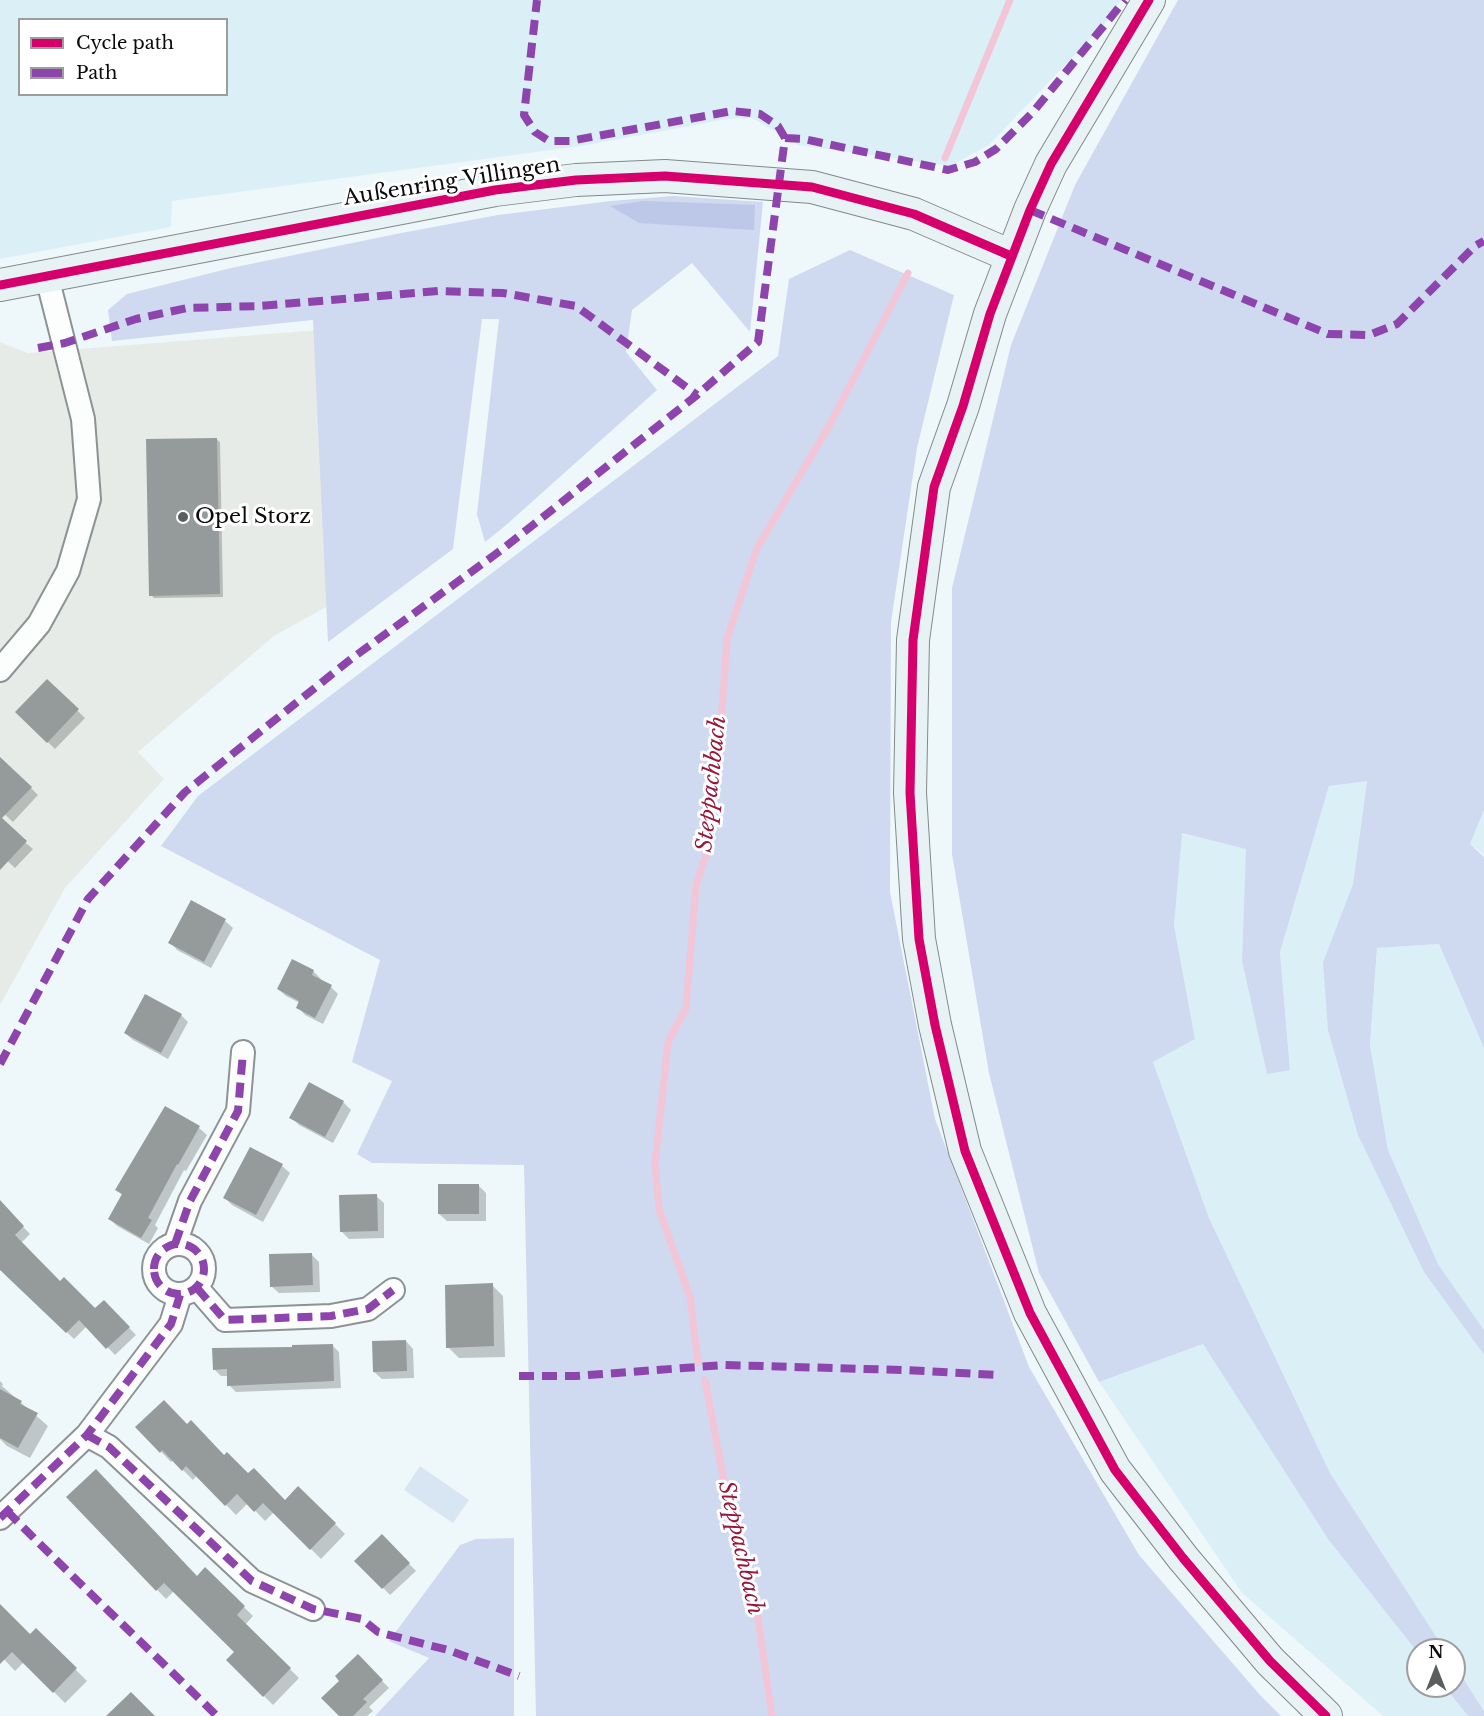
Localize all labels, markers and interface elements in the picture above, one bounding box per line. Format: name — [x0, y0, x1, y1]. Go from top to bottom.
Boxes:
legend — [18, 18, 228, 96]
text: Cycle path — [76, 32, 174, 54]
text: Path — [76, 62, 117, 84]
street label: Außenring Villingen — [342, 152, 562, 212]
place label: Opel Storz — [195, 504, 311, 530]
marker: Opel Storz — [176, 510, 190, 524]
water label: Steppachbach — [692, 715, 732, 853]
water label: Steppachbach — [712, 1478, 768, 1618]
north arrow — [1406, 1638, 1466, 1698]
text: N — [1428, 1642, 1444, 1662]

